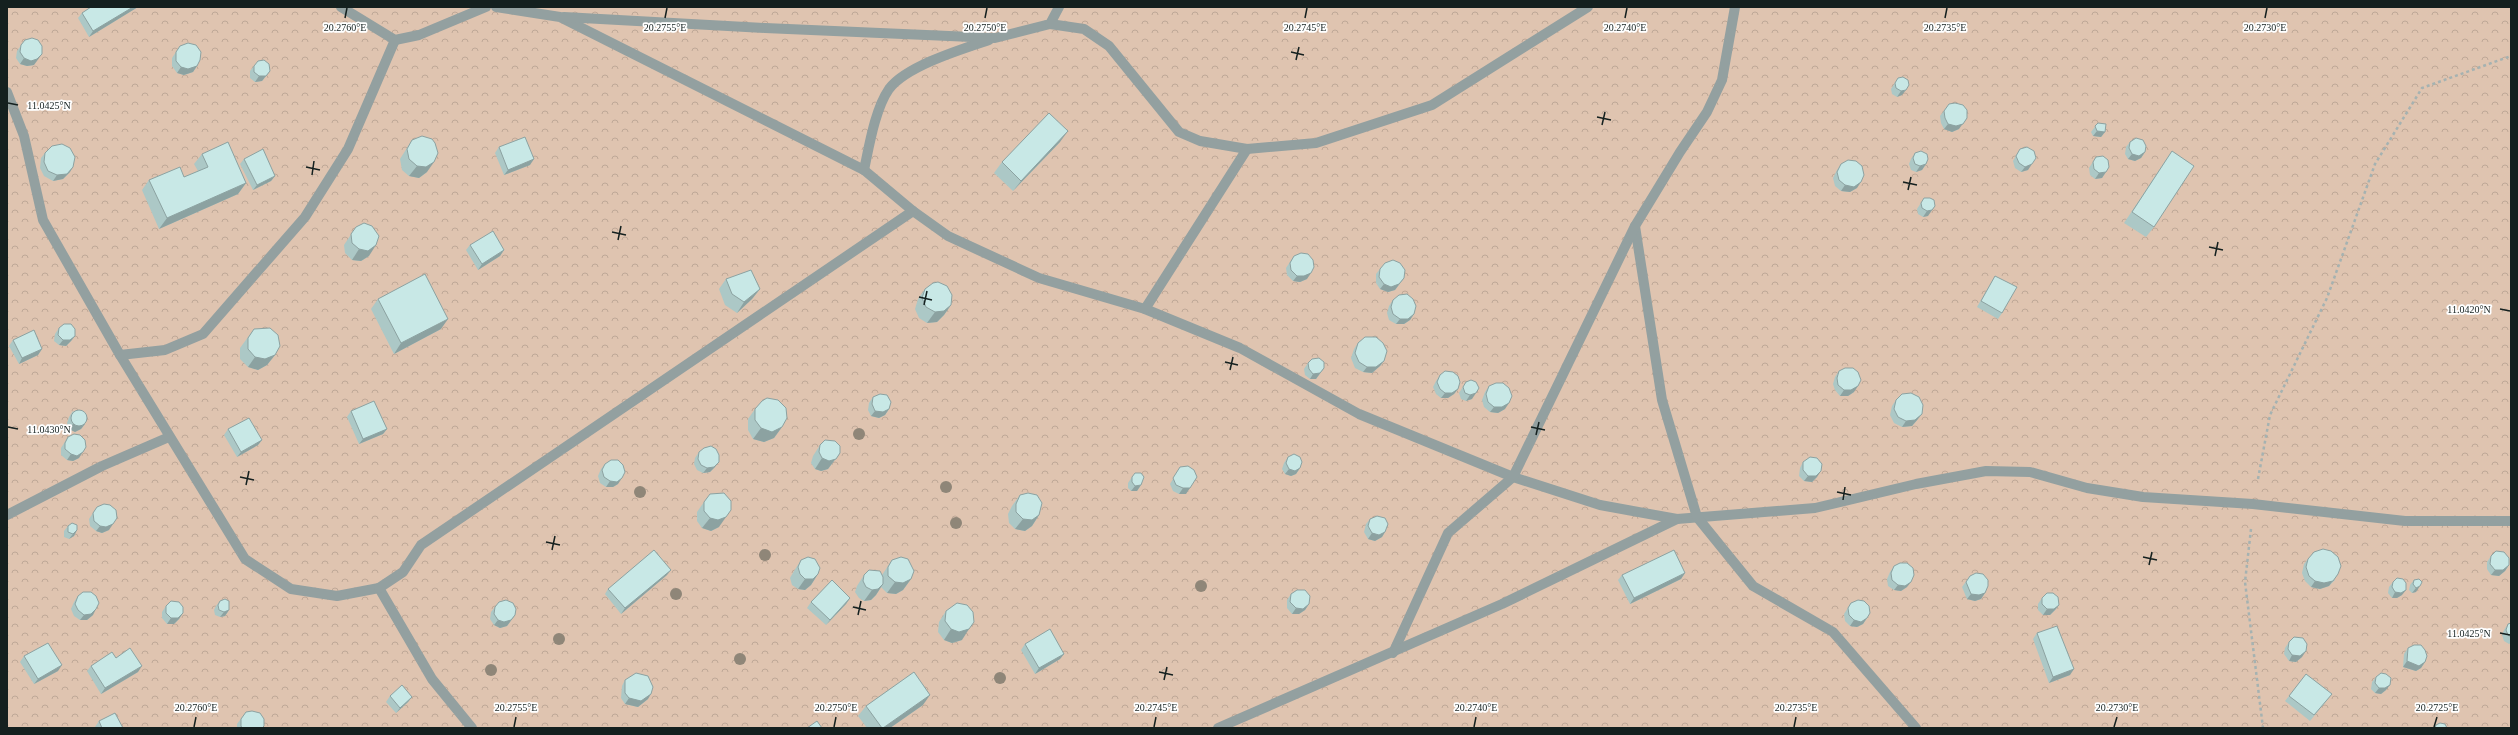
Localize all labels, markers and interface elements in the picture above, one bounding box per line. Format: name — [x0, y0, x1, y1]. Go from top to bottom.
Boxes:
text: 20.2760°E — [324, 22, 366, 33]
text: 20.2755°E — [644, 22, 686, 33]
text: 20.2750°E — [964, 22, 1006, 33]
text: 20.2745°E — [1284, 22, 1326, 33]
text: 20.2740°E — [1604, 22, 1646, 33]
text: 20.2735°E — [1924, 22, 1966, 33]
text: 20.2730°E — [2244, 22, 2286, 33]
text: 11.0425°N — [27, 100, 71, 111]
text: 11.0420°N — [2447, 304, 2491, 315]
text: 11.0430°N — [27, 424, 71, 435]
text: 11.0425°N — [2447, 628, 2491, 639]
text: 20.2760°E — [175, 702, 217, 713]
text: 20.2755°E — [495, 702, 537, 713]
text: 20.2750°E — [815, 702, 857, 713]
text: 20.2745°E — [1135, 702, 1177, 713]
text: 20.2740°E — [1455, 702, 1497, 713]
text: 20.2735°E — [1775, 702, 1817, 713]
text: 20.2730°E — [2096, 702, 2138, 713]
text: 20.2725°E — [2416, 702, 2458, 713]

